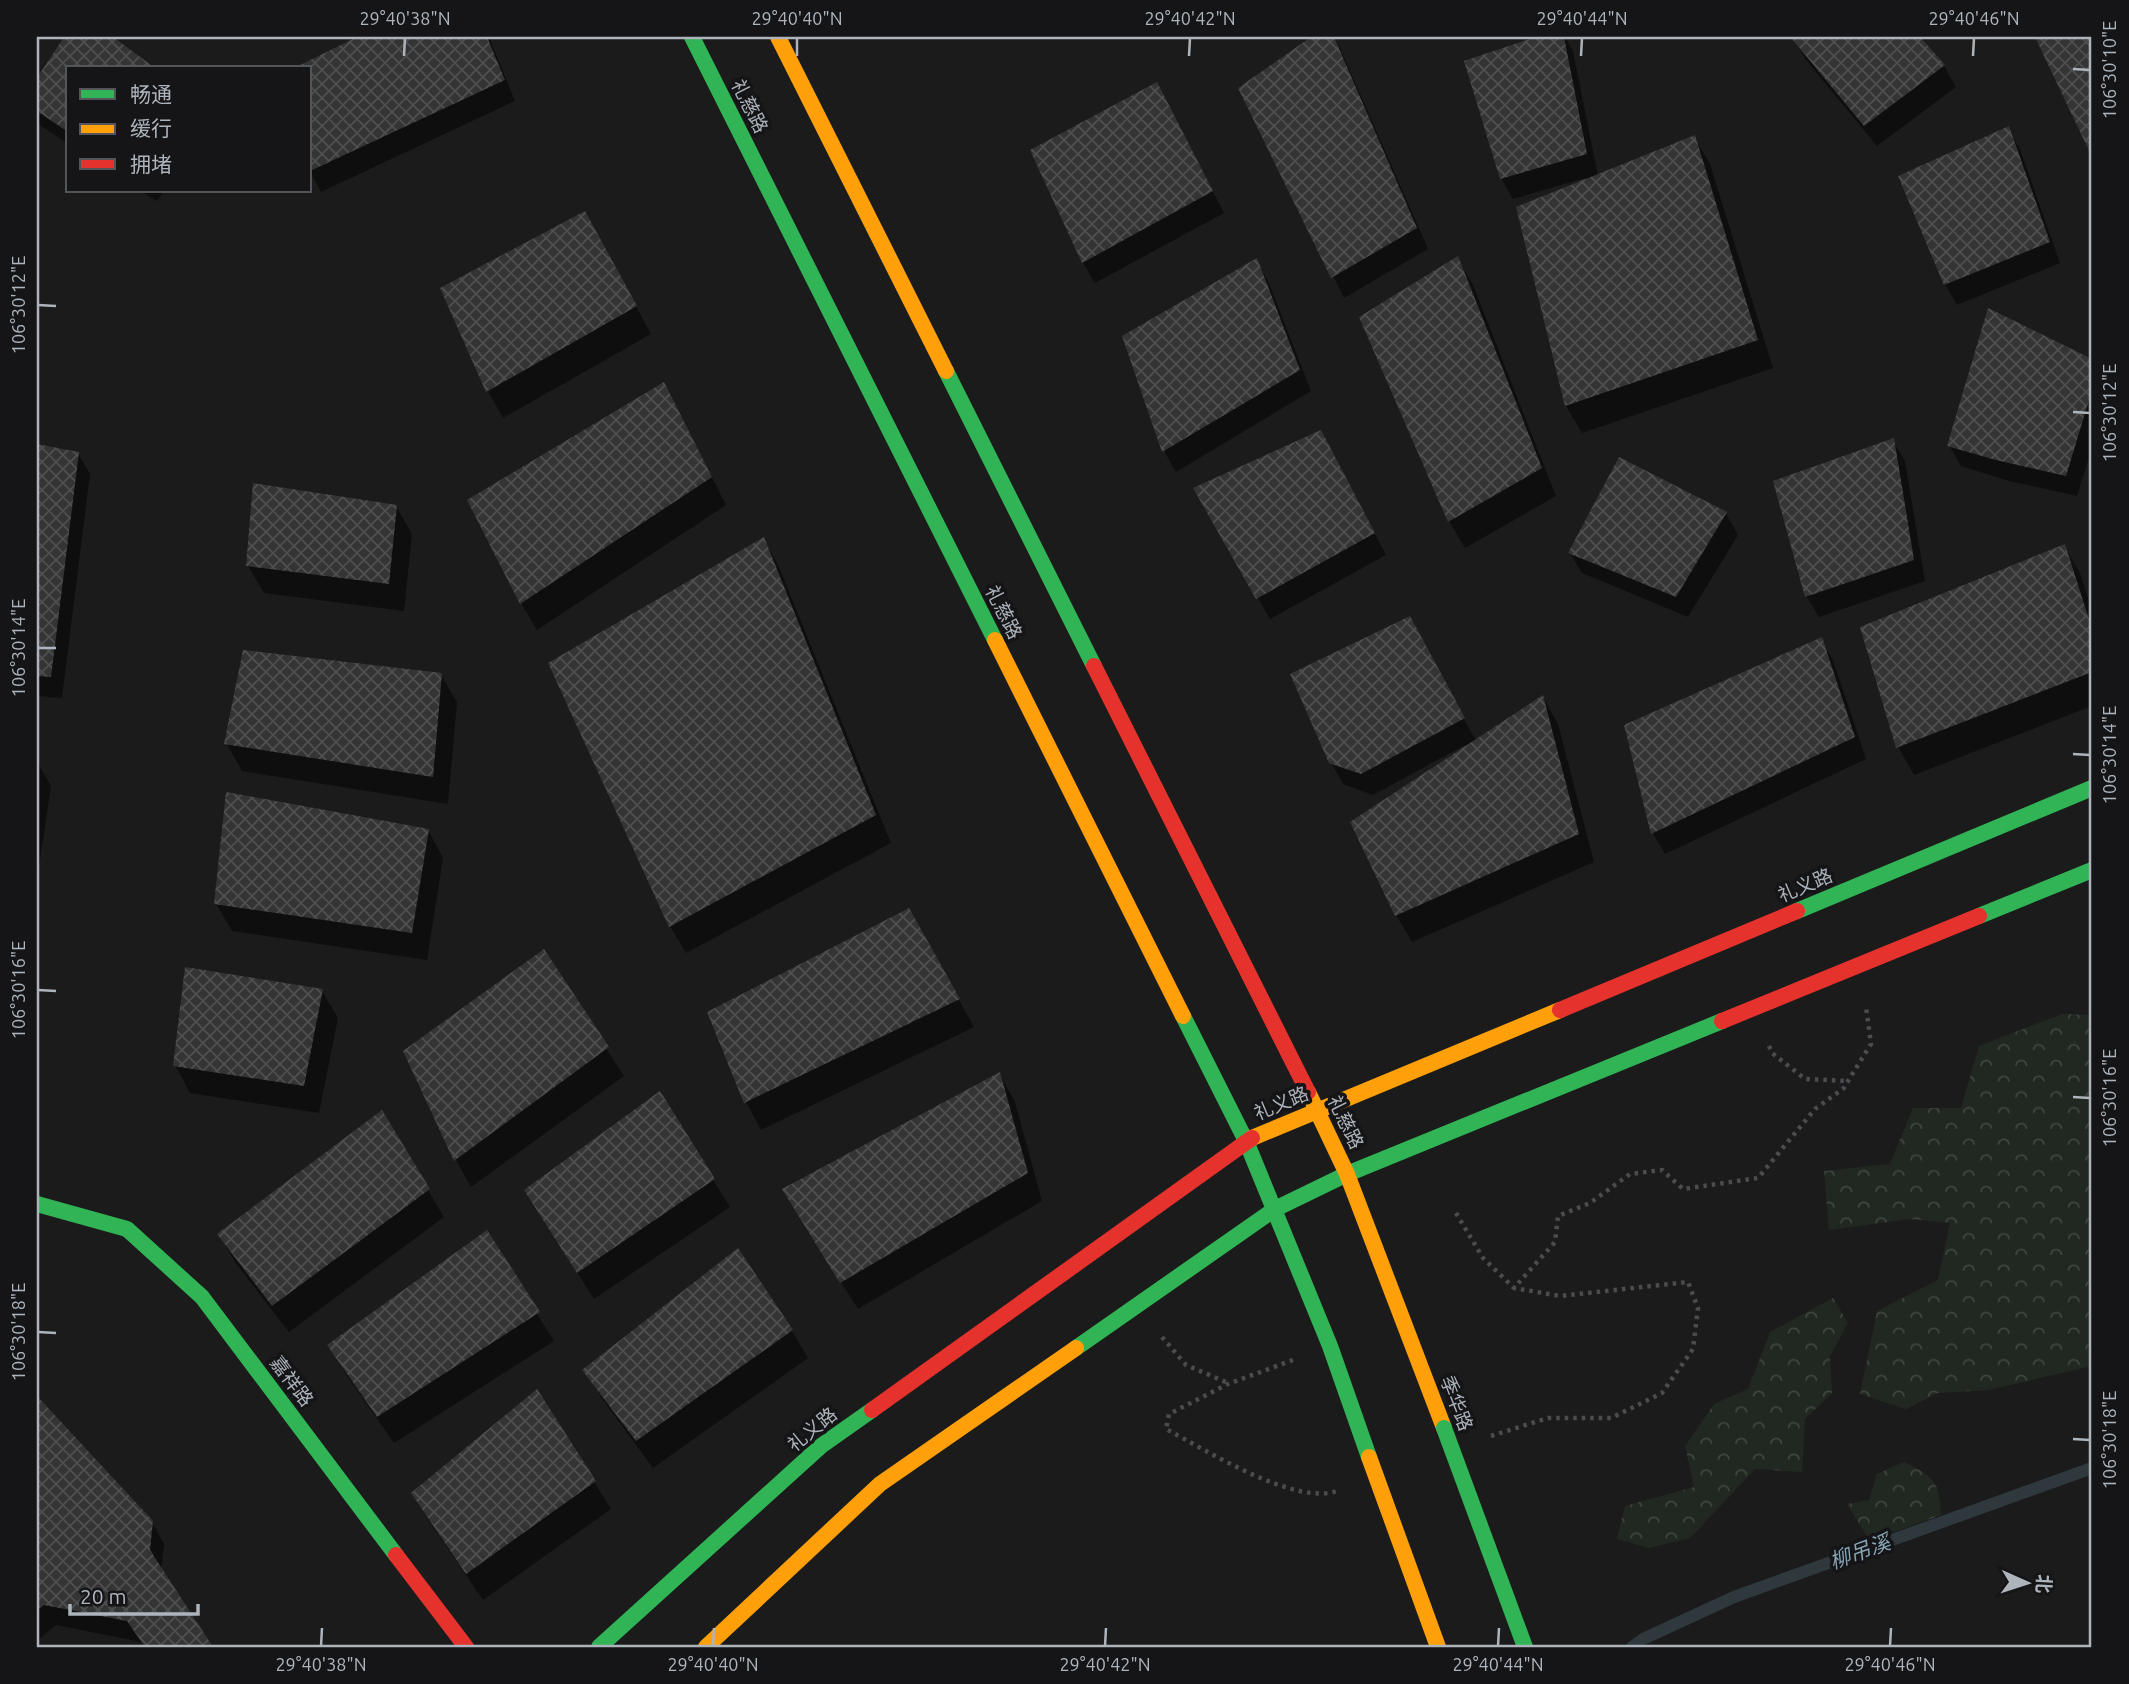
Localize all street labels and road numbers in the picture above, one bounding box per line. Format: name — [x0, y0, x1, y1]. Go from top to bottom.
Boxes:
street label: 礼慈路 — [727, 76, 773, 136]
street label: 礼慈路 — [981, 582, 1027, 642]
street label: 礼义路 — [1774, 864, 1836, 906]
street label: 礼义路 — [1250, 1082, 1312, 1124]
street label: 礼慈路 — [1324, 1092, 1368, 1152]
street label: 嘉祥路 — [266, 1352, 318, 1410]
street label: 季华路 — [1437, 1372, 1477, 1434]
street label: 礼义路 — [783, 1403, 841, 1455]

